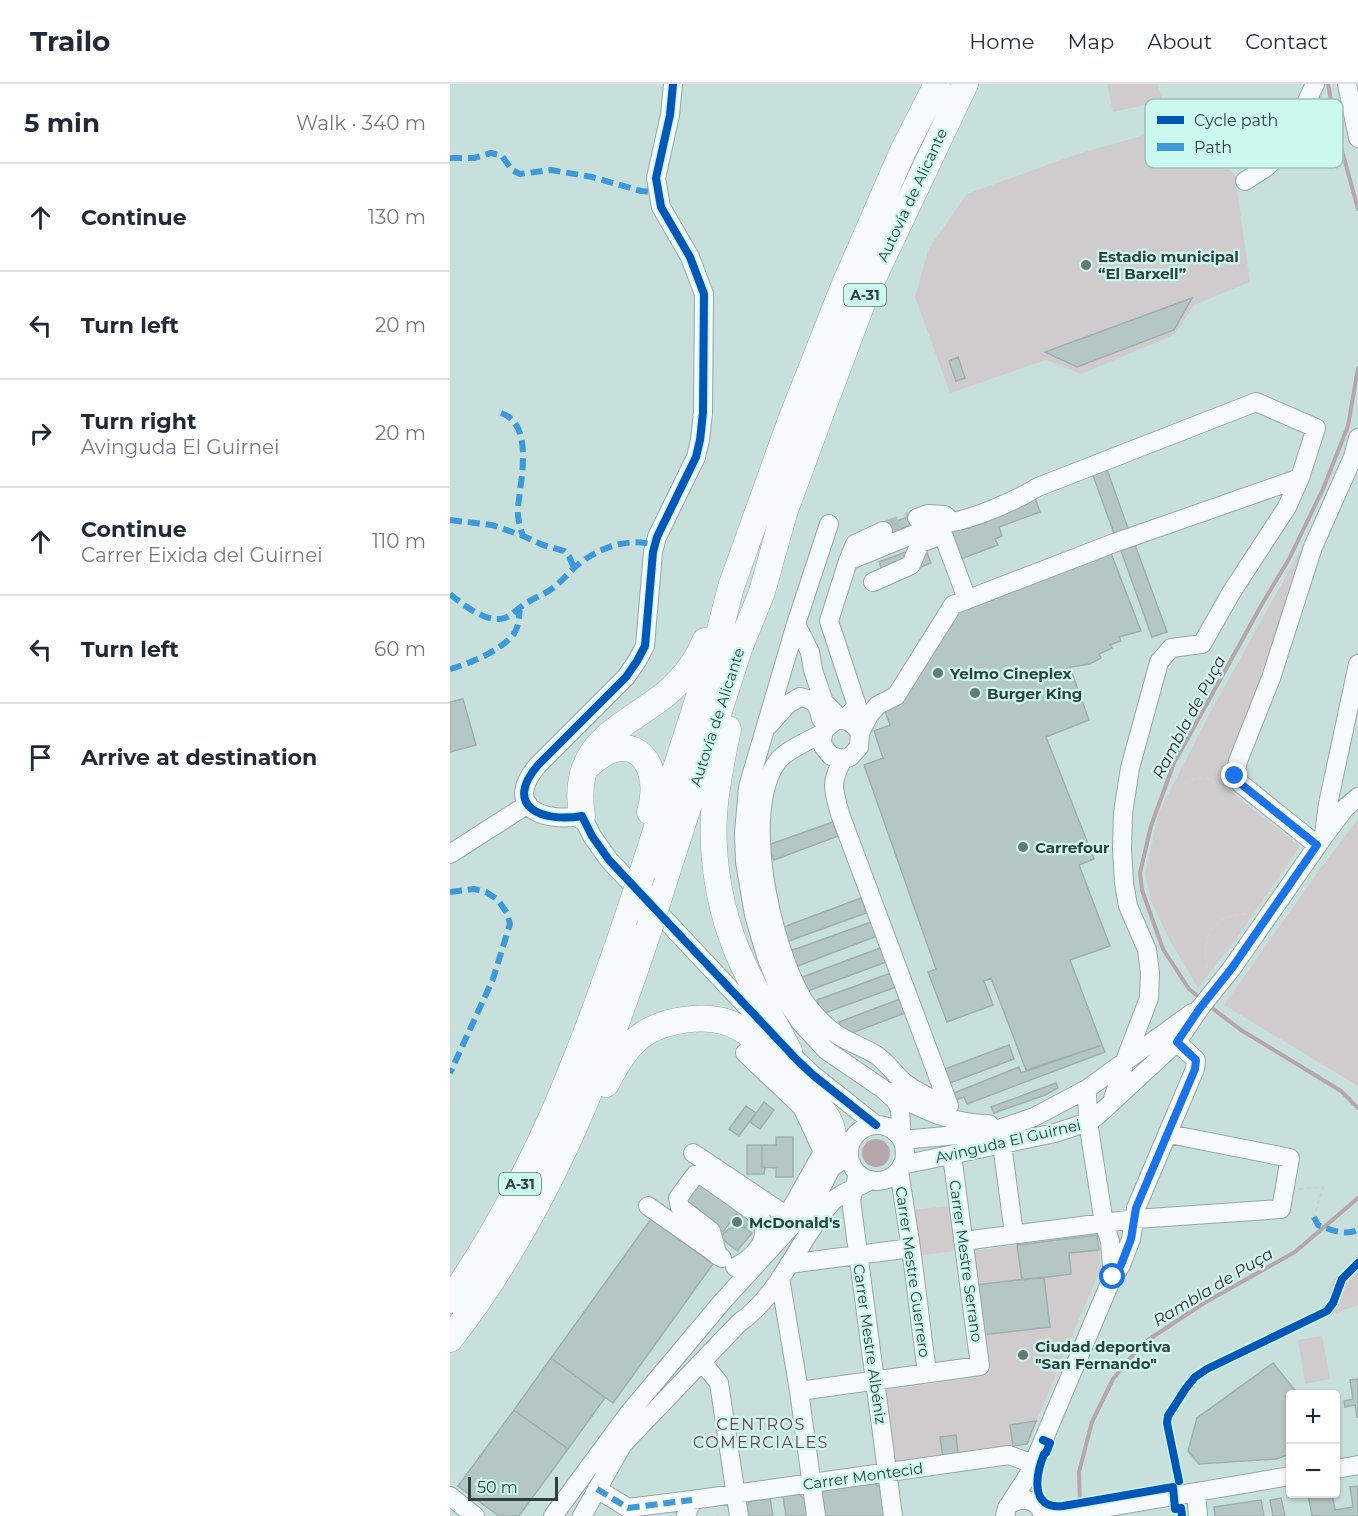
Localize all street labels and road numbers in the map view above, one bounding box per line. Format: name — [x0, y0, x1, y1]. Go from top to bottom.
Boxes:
street label: Autovía de Alicante — [873, 125, 951, 265]
road number: A-31 — [844, 284, 886, 306]
street label: Autovía de Alicante — [686, 645, 748, 789]
street label: Avinguda El Guirnei — [933, 1115, 1083, 1167]
road number: A-31 — [499, 1173, 541, 1195]
street label: Carrer Mestre Serrano — [945, 1179, 987, 1343]
street label: Carrer Mestre Guerrero — [892, 1185, 934, 1359]
street label: Carrer Mestre Albéniz — [849, 1263, 891, 1426]
street label: Carrer Montecid — [802, 1458, 924, 1494]

